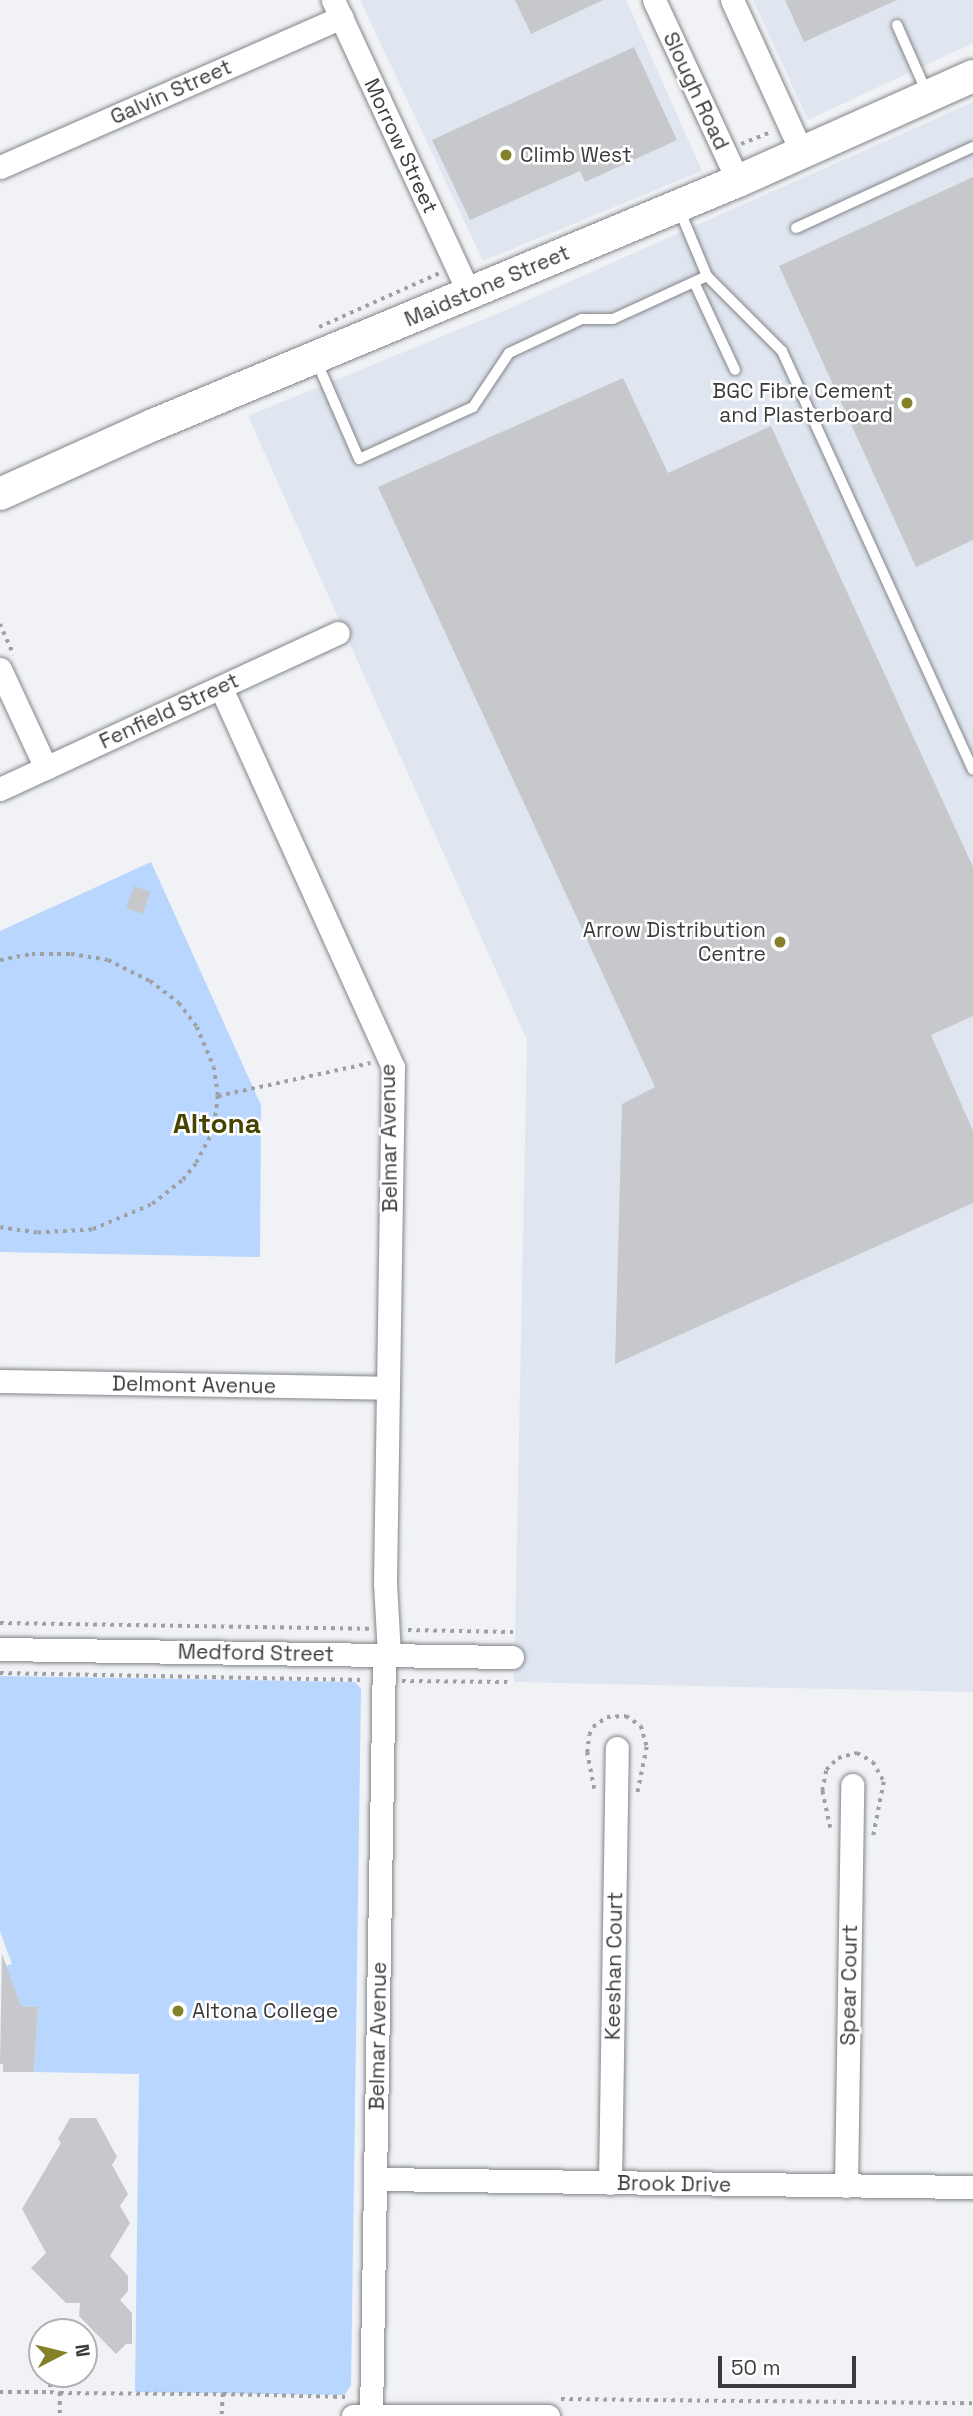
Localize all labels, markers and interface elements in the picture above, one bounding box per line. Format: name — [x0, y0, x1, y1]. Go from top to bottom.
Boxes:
street label: Slough Road — [658, 28, 734, 154]
street label: Galvin Street — [106, 54, 236, 130]
street label: Morrow Street — [359, 75, 443, 217]
place label: Climb West — [520, 142, 632, 168]
marker: Climb West — [498, 147, 514, 163]
street label: Maidstone Street — [401, 240, 573, 332]
place label: BGC Fibre Cement and Plasterboard — [712, 378, 893, 428]
marker: BGC Fibre Cement and Plasterboard — [899, 395, 915, 411]
street label: Fenfield Street — [95, 668, 243, 754]
place label: Arrow Distribution Centre — [583, 917, 766, 967]
marker: Arrow Distribution Centre — [772, 934, 788, 950]
street label: Belmar Avenue — [375, 1063, 403, 1213]
district label: Altona — [173, 1106, 261, 1140]
street label: Delmont Avenue — [112, 1371, 276, 1399]
street label: Medford Street — [178, 1639, 334, 1667]
street label: Keeshan Court — [600, 1892, 628, 2040]
street label: Spear Court — [835, 1924, 863, 2046]
street label: Belmar Avenue — [364, 1961, 392, 2111]
place label: Altona College — [192, 1998, 338, 2024]
marker: Altona College — [170, 2003, 186, 2019]
street label: Brook Drive — [617, 2170, 731, 2198]
north arrow — [28, 2318, 98, 2388]
scale bar — [721, 2342, 859, 2386]
text: N — [69, 2343, 96, 2358]
text: 50 m — [731, 2354, 781, 2381]

